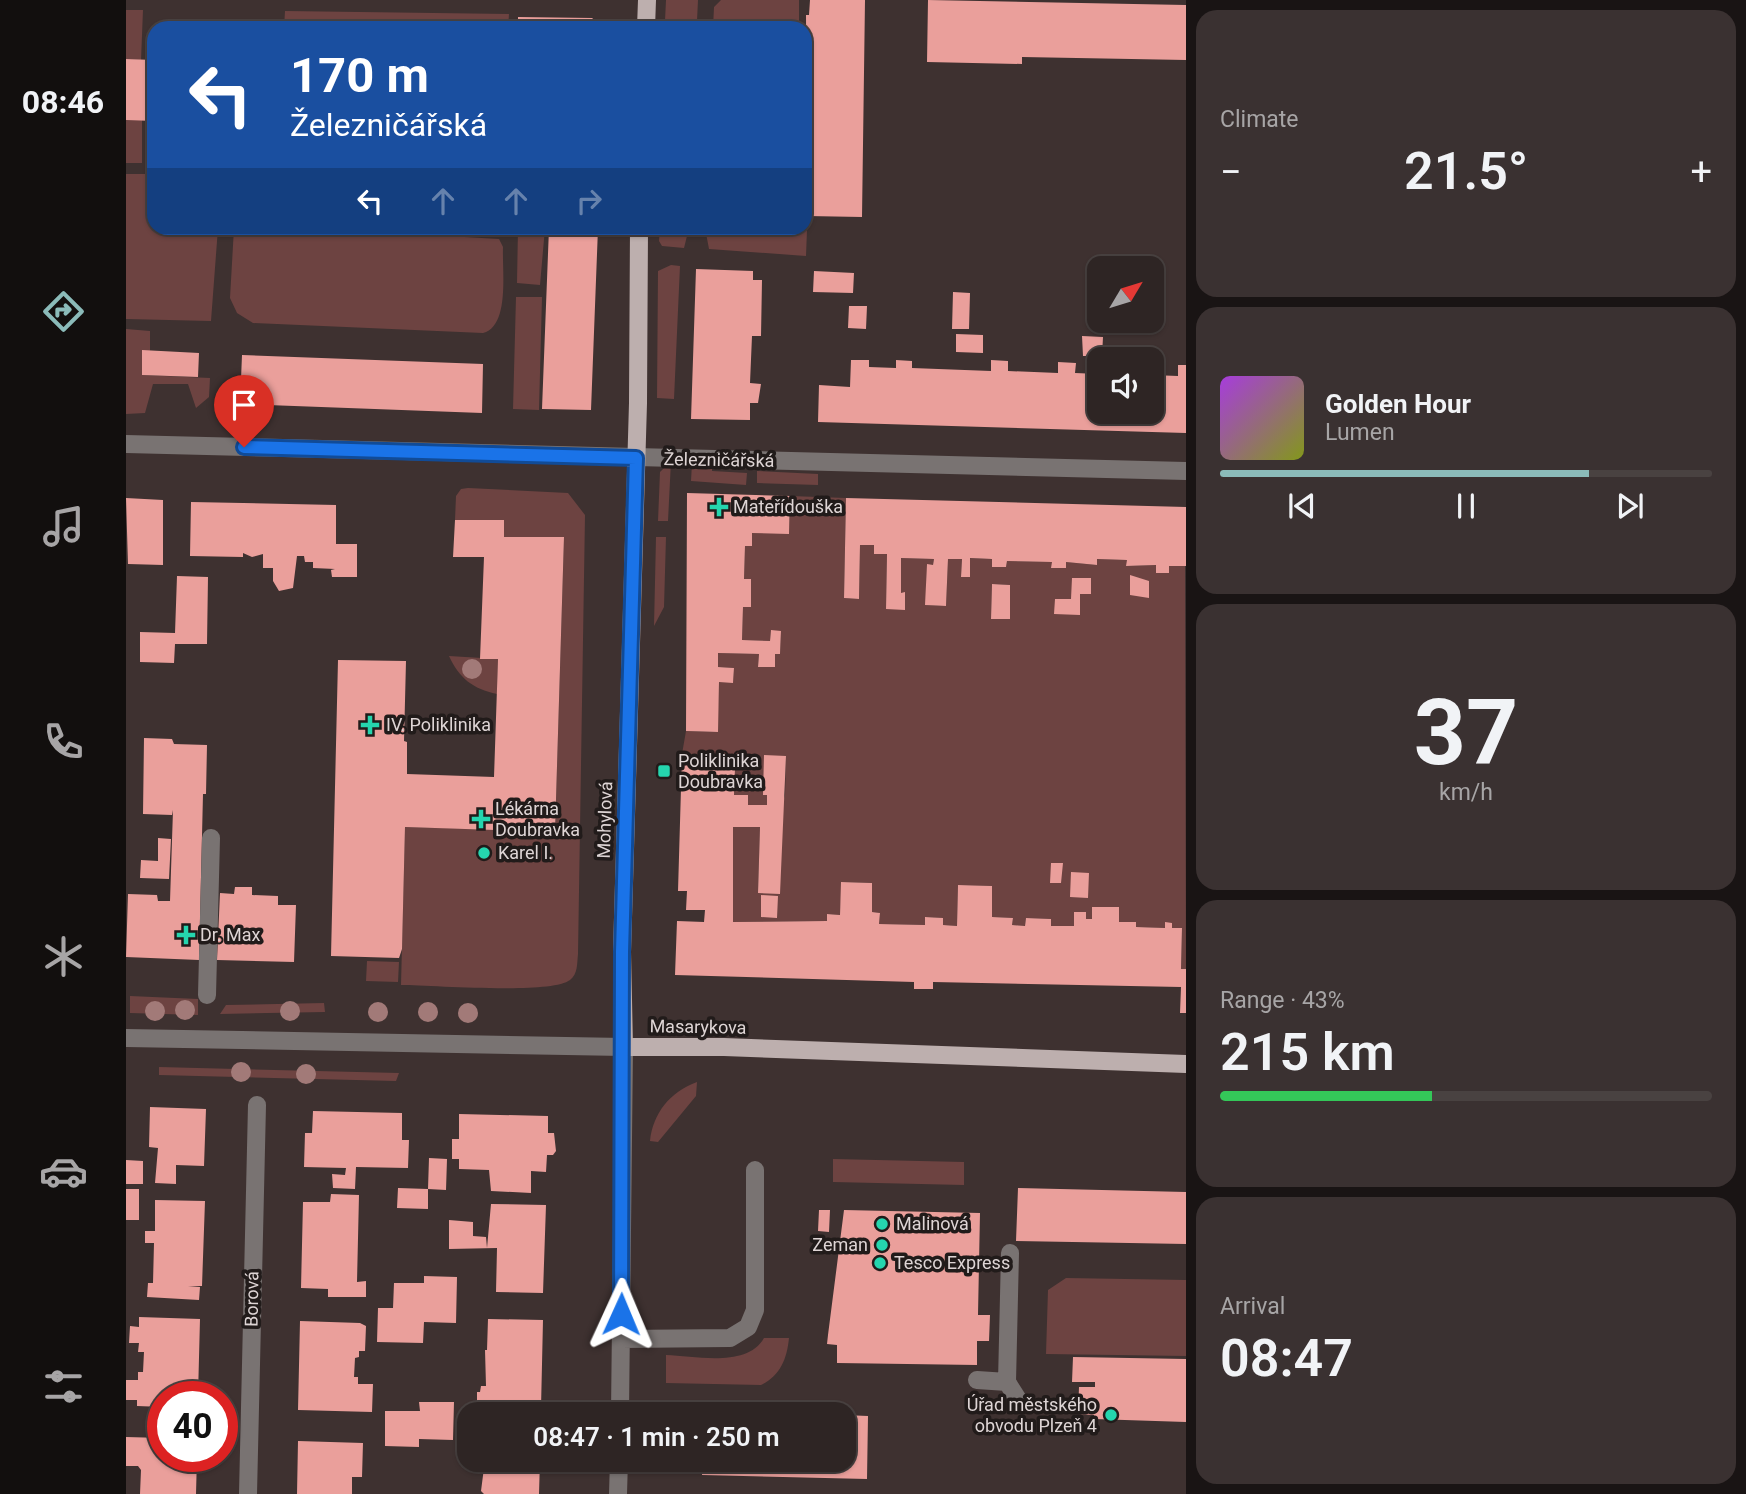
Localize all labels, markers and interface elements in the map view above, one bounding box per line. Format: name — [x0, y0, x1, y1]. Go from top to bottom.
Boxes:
text: 170 m — [290, 47, 429, 104]
icon: left — [175, 49, 266, 140]
text: 08:46 — [22, 83, 104, 121]
text: Železničářská — [290, 106, 487, 144]
text: Climate — [1220, 106, 1299, 133]
text: 21.5° — [1404, 141, 1528, 202]
text: − — [1220, 150, 1242, 194]
text: + — [1690, 150, 1712, 194]
icon: left — [351, 182, 389, 220]
icon: ahead — [424, 182, 462, 220]
icon: ahead — [497, 182, 535, 220]
icon: right — [570, 182, 608, 220]
north arrow — [1087, 256, 1164, 332]
map controls — [1087, 256, 1164, 424]
icon: directions — [39, 287, 88, 336]
button: sound — [1087, 347, 1164, 424]
pin — [214, 375, 274, 447]
icon: arrive — [225, 386, 263, 424]
text: Golden Hour — [1325, 389, 1471, 419]
text: Lumen — [1325, 419, 1395, 446]
street label: Železničářská — [663, 448, 775, 471]
icon: previous — [1283, 487, 1321, 525]
icon: pause — [1447, 487, 1485, 525]
icon: next — [1611, 487, 1649, 525]
place label: Mateřídouška — [733, 496, 843, 517]
marker: Mateřídouška — [711, 499, 727, 515]
icon: music — [39, 502, 88, 551]
text: 37 — [1414, 680, 1518, 786]
place label: IV. Poliklinika — [386, 714, 491, 735]
marker: IV. Poliklinika — [360, 715, 380, 735]
icon: phone — [39, 717, 88, 766]
place label: Poliklinika Doubravka — [678, 750, 763, 792]
marker: Poliklinika Doubravka — [656, 763, 672, 779]
text: km/h — [1439, 779, 1493, 806]
street label: Mohylová — [593, 781, 616, 859]
place label: Lékárna Doubravka — [495, 798, 580, 840]
marker: Lékárna Doubravka — [473, 811, 489, 827]
place label: Karel I. — [498, 842, 553, 863]
marker: Karel I. — [476, 845, 492, 861]
place label: Dr. Max — [200, 924, 261, 945]
marker: Dr. Max — [178, 927, 194, 943]
icon: climate — [39, 932, 88, 981]
text: Range · 43% — [1220, 987, 1345, 1014]
street label: Masarykova — [649, 1015, 747, 1038]
text: 215 km — [1220, 1022, 1395, 1083]
icon: car — [39, 1147, 88, 1196]
place label: Malinová — [896, 1213, 969, 1234]
marker: Malinová — [874, 1216, 890, 1232]
place label: Zeman — [812, 1234, 868, 1255]
marker: Zeman — [874, 1237, 890, 1253]
place label: Tesco Express — [894, 1252, 1010, 1273]
marker: Tesco Express — [872, 1255, 888, 1271]
street label: Borová — [241, 1271, 262, 1327]
position arrow — [584, 1277, 658, 1351]
text: Arrival — [1220, 1293, 1285, 1320]
text: 08:47 — [1220, 1328, 1353, 1389]
icon: filters — [39, 1362, 88, 1411]
speed limit sign: 40 — [147, 1381, 238, 1472]
place label: Úřad městského obvodu Plzeň 4 — [967, 1394, 1097, 1436]
marker: Úřad městského obvodu Plzeň 4 — [1103, 1407, 1119, 1423]
text: 08:47 · 1 min · 250 m — [533, 1422, 780, 1452]

